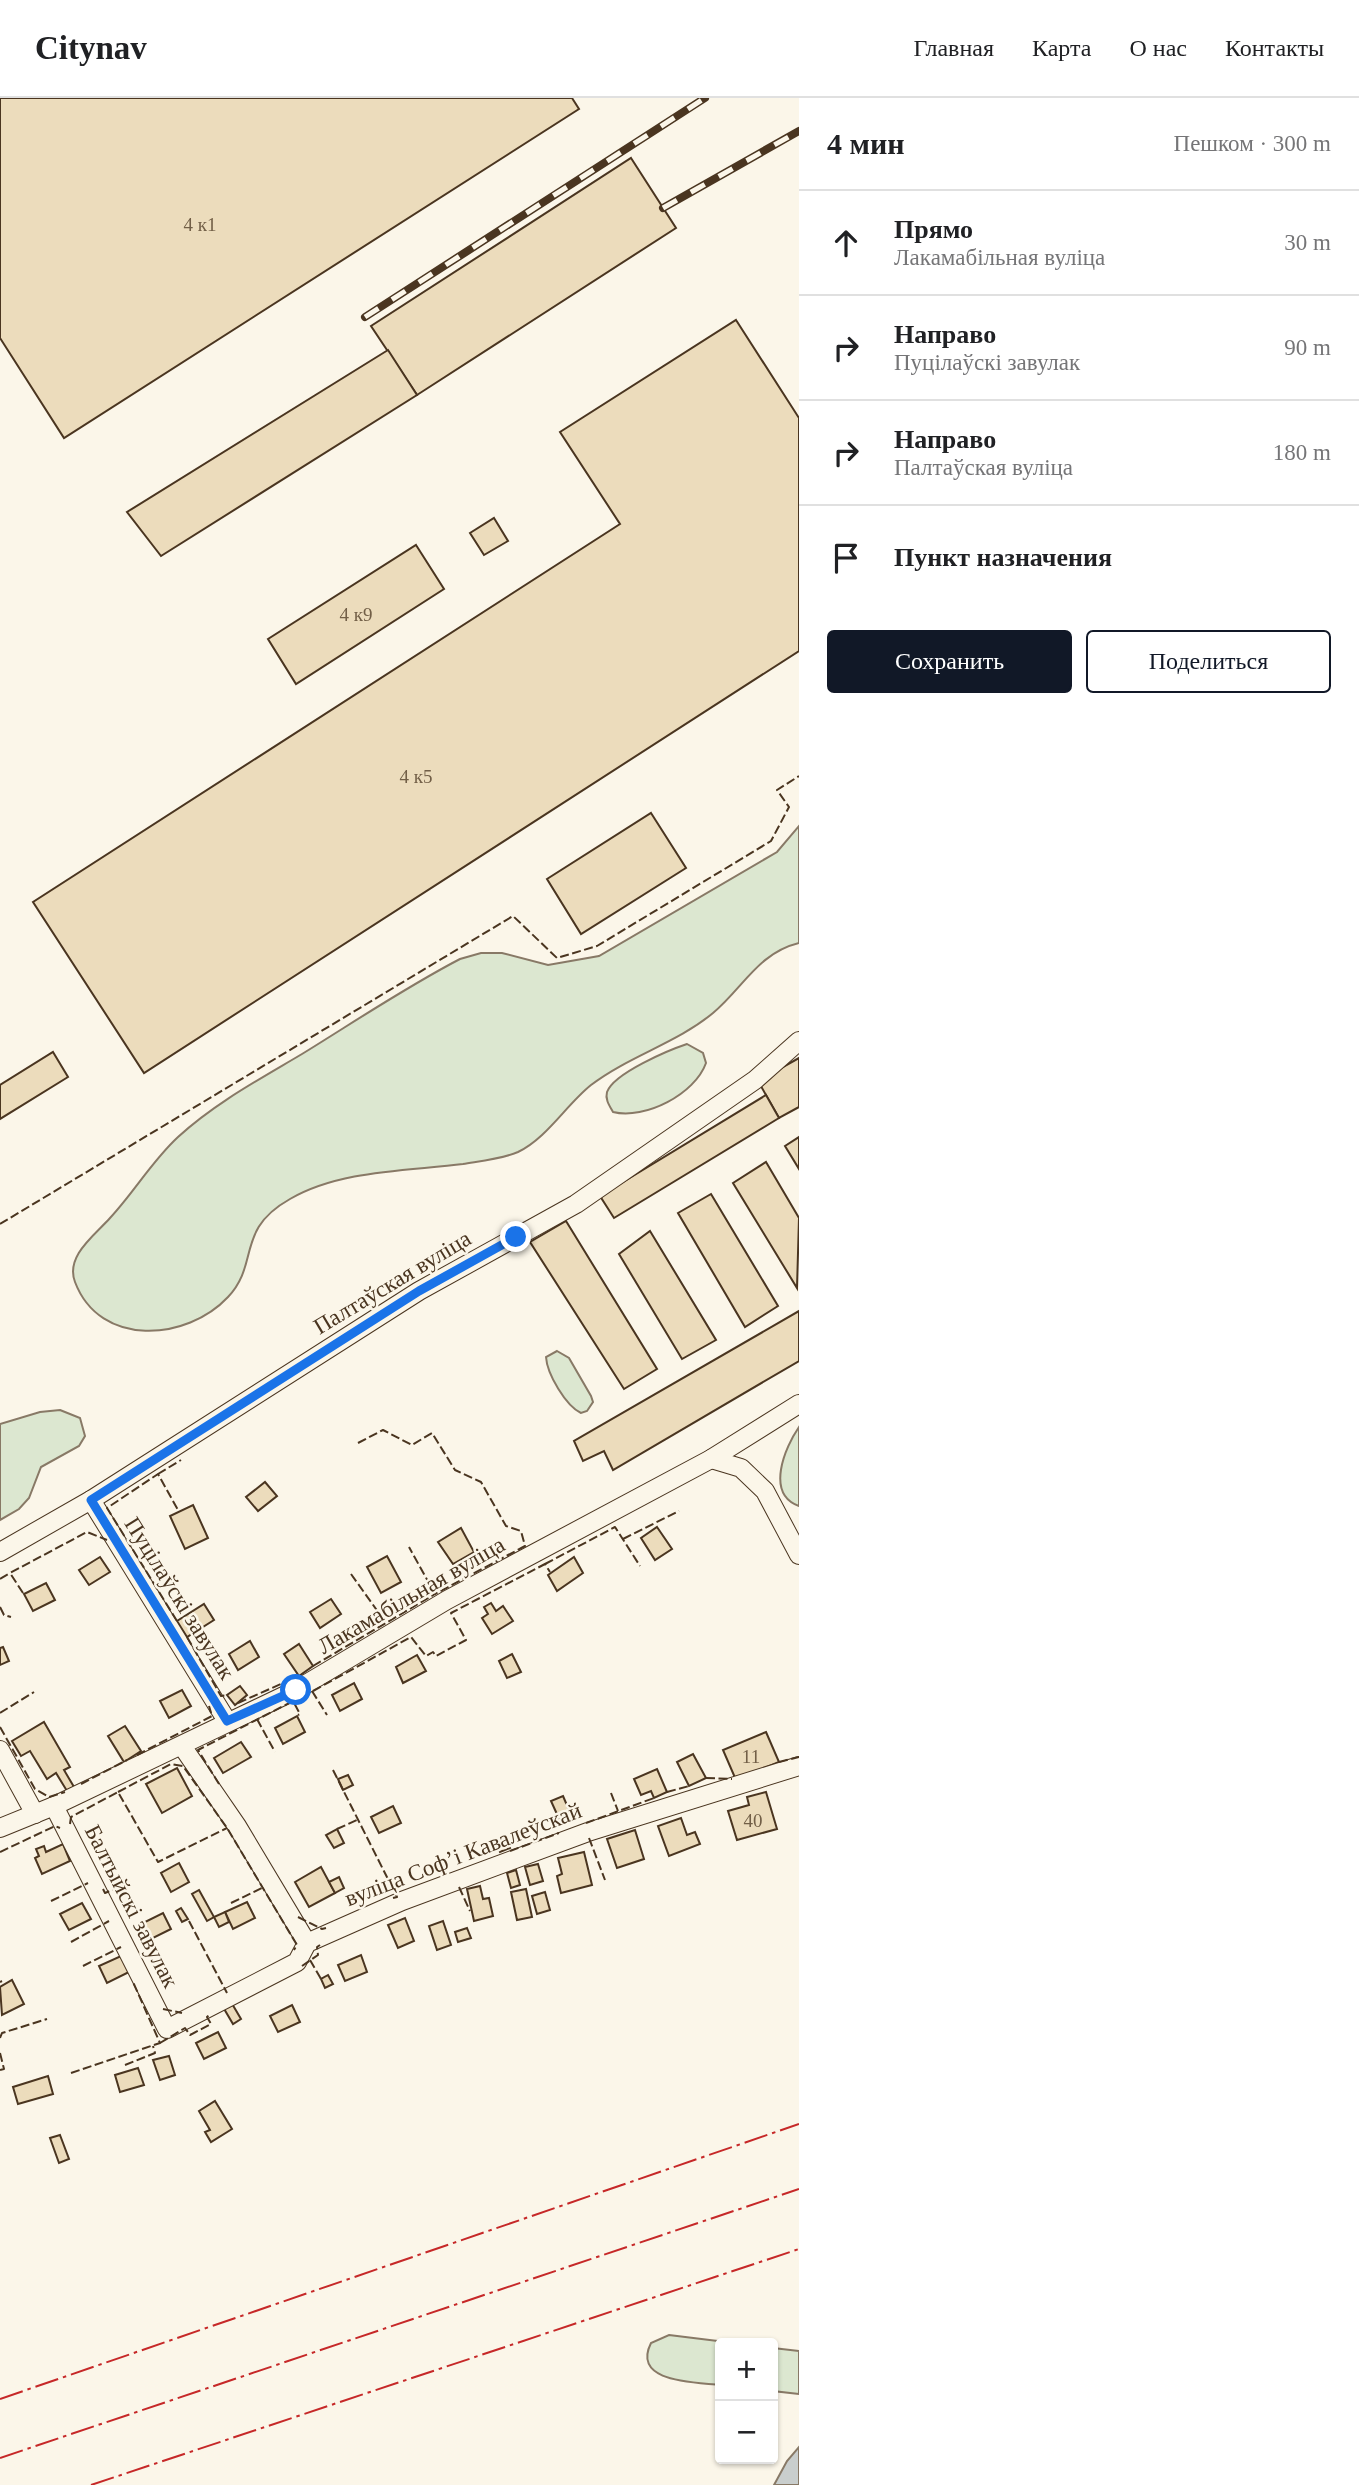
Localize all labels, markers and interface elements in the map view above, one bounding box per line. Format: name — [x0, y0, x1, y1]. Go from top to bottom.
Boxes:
text: Citynav — [35, 30, 147, 66]
text: Главная — [913, 35, 994, 61]
text: Карта — [1032, 35, 1091, 61]
text: О нас — [1129, 35, 1187, 61]
text: Контакты — [1225, 35, 1324, 61]
text: 4 мин — [827, 127, 905, 160]
text: Пешком · 300 m — [1174, 131, 1331, 156]
house number: 4 к1 — [184, 214, 216, 235]
text: Прямо — [894, 215, 973, 244]
icon: ahead — [827, 224, 865, 262]
text: 30 m — [1284, 230, 1331, 255]
text: Лакамабільная вуліца — [894, 245, 1105, 270]
text: Направо — [894, 320, 996, 349]
icon: right — [827, 329, 865, 367]
text: 90 m — [1284, 335, 1331, 360]
text: Пуцілаўскі завулак — [894, 350, 1080, 375]
text: Направо — [894, 425, 996, 454]
icon: right — [827, 434, 865, 472]
text: 180 m — [1273, 440, 1331, 465]
text: Палтаўская вуліца — [894, 455, 1073, 480]
icon: arrive — [827, 539, 865, 577]
text: Пункт назначения — [894, 543, 1112, 572]
house number: 4 к9 — [340, 604, 372, 625]
button: Сохранить — [827, 630, 1072, 693]
button: Поделиться — [1086, 630, 1331, 693]
house number: 4 к5 — [400, 766, 432, 787]
route end — [500, 1221, 531, 1252]
street label: Палтаўская вуліца — [309, 1226, 475, 1339]
street label: Пуцілаўскі завулак — [120, 1513, 240, 1685]
street label: Лакамабільная вуліца — [313, 1532, 509, 1659]
route start — [280, 1674, 311, 1705]
house number: 11 — [742, 1746, 760, 1767]
street label: вуліца Софʼі Кавалеўскай — [341, 1798, 585, 1911]
house number: 40 — [744, 1810, 763, 1831]
street label: Балтыйскі завулак — [80, 1821, 184, 1992]
map controls — [715, 2338, 778, 2464]
button: + — [715, 2338, 778, 2401]
button: − — [715, 2401, 778, 2464]

